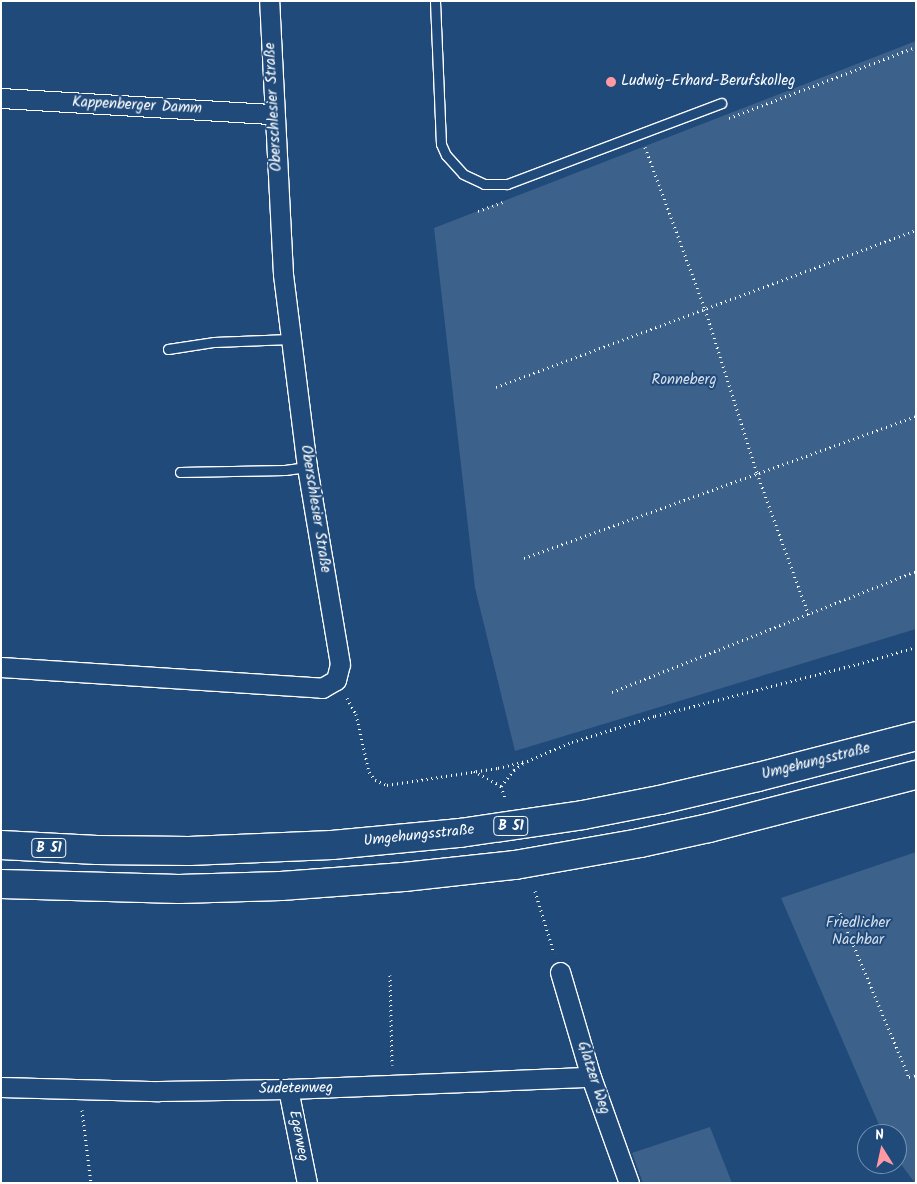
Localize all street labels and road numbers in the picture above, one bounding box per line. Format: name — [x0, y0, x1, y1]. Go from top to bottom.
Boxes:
street label: Oberschlesier Straße — [262, 42, 286, 172]
street label: Kappenberger Damm — [72, 94, 202, 118]
street label: Oberschlesier Straße — [296, 444, 334, 574]
street label: Umgehungsstraße — [760, 740, 872, 784]
road number: B 51 — [492, 814, 530, 838]
street label: Umgehungsstraße — [363, 821, 475, 851]
road number: B 51 — [30, 836, 68, 860]
street label: Glatzer Weg — [573, 1039, 613, 1117]
street label: Sudetenweg — [259, 1079, 333, 1099]
street label: Egerweg — [284, 1109, 312, 1163]

